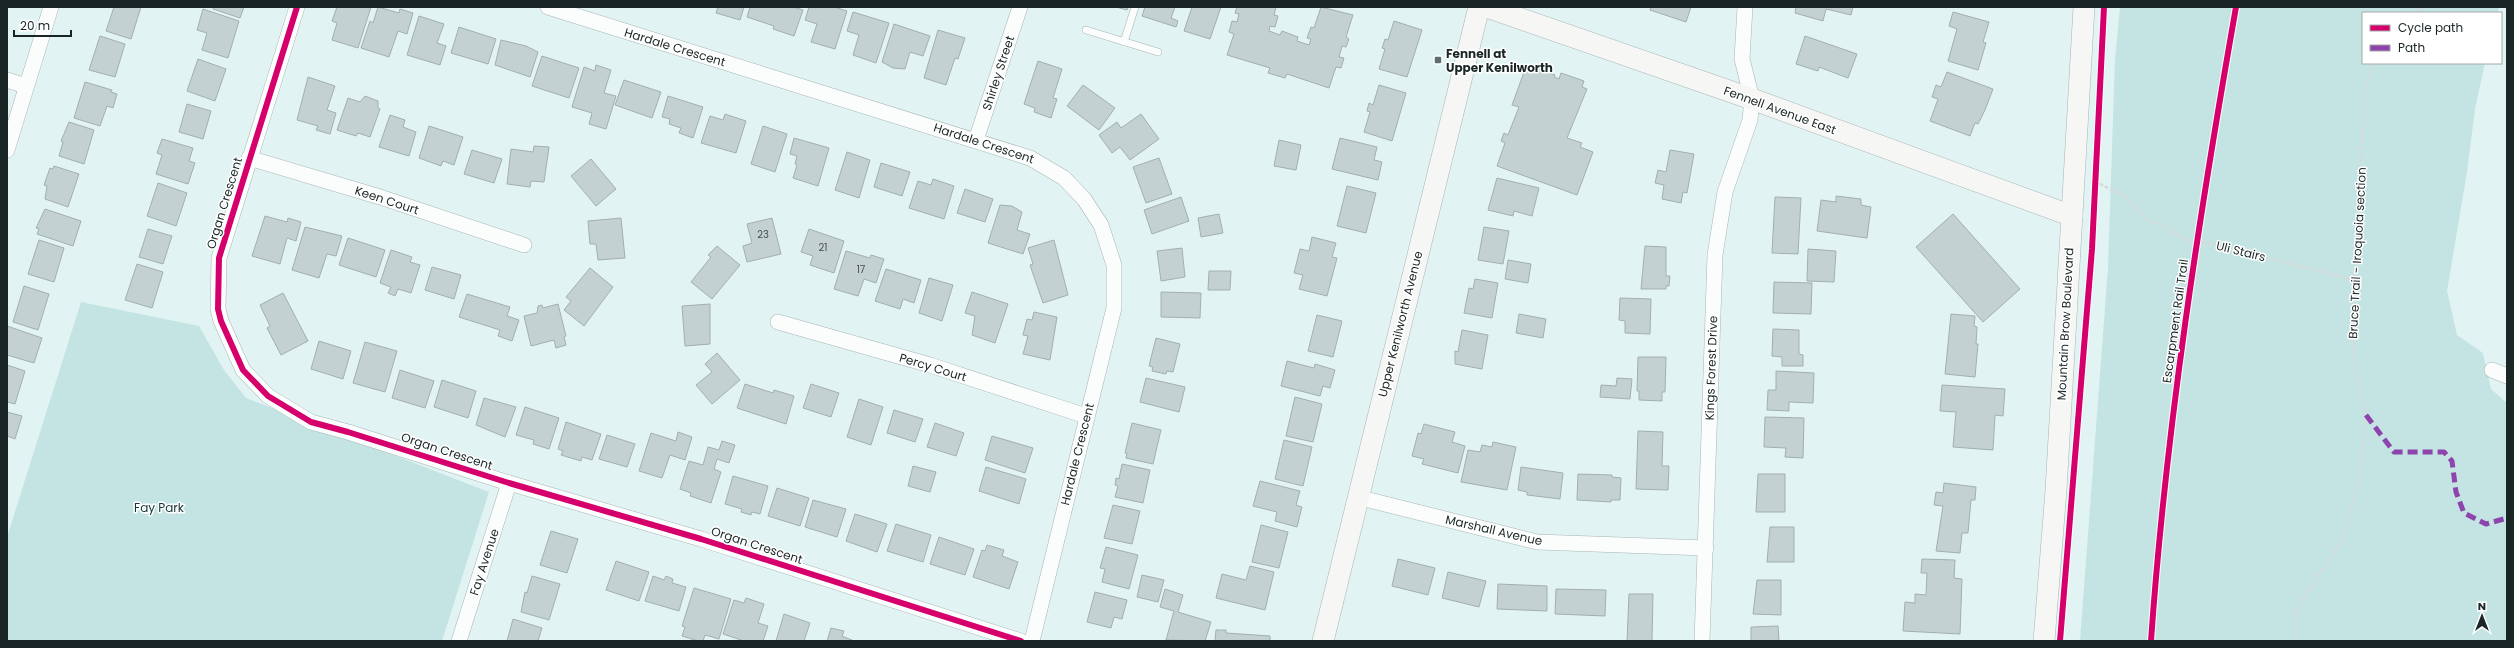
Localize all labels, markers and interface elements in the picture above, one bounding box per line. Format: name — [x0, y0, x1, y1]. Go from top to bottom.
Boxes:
scale bar — [14, 12, 71, 38]
legend — [2362, 12, 2502, 64]
text: 20 m — [20, 17, 50, 34]
text: Cycle path — [2398, 19, 2463, 36]
street label: Hardale Crescent — [622, 24, 728, 70]
street label: Shirley Street — [978, 33, 1018, 113]
text: Path — [2398, 39, 2425, 56]
place label: Fennell at Upper Kenilworth — [1446, 45, 1553, 76]
marker: Fennell at Upper Kenilworth — [1433, 55, 1443, 65]
street label: Fennell Avenue East — [1721, 82, 1839, 138]
street label: Hardale Crescent — [931, 119, 1037, 167]
street label: Organ Crescent — [202, 155, 246, 251]
street label: Bruce Trail - Iroquoia section — [2344, 167, 2370, 339]
street label: Keen Court — [353, 182, 421, 218]
house number: 23 — [757, 227, 769, 242]
street label: Uli Stairs — [2214, 237, 2268, 265]
house number: 21 — [819, 240, 827, 255]
street label: Mountain Brow Boulevard — [2053, 247, 2077, 401]
street label: Upper Kenilworth Avenue — [1374, 249, 1426, 399]
street label: Escarpment Rail Trail — [2158, 258, 2192, 384]
house number: 17 — [857, 262, 866, 277]
street label: Kings Forest Drive — [1701, 315, 1721, 421]
street label: Percy Court — [897, 349, 969, 385]
street label: Hardale Crescent — [1056, 401, 1098, 507]
street label: Organ Crescent — [399, 428, 495, 474]
park label: Fay Park — [134, 499, 185, 516]
street label: Marshall Avenue — [1444, 511, 1544, 549]
street label: Organ Crescent — [709, 522, 805, 568]
street label: Fay Avenue — [465, 526, 503, 598]
north arrow — [2462, 596, 2502, 636]
text: N — [2478, 598, 2486, 614]

